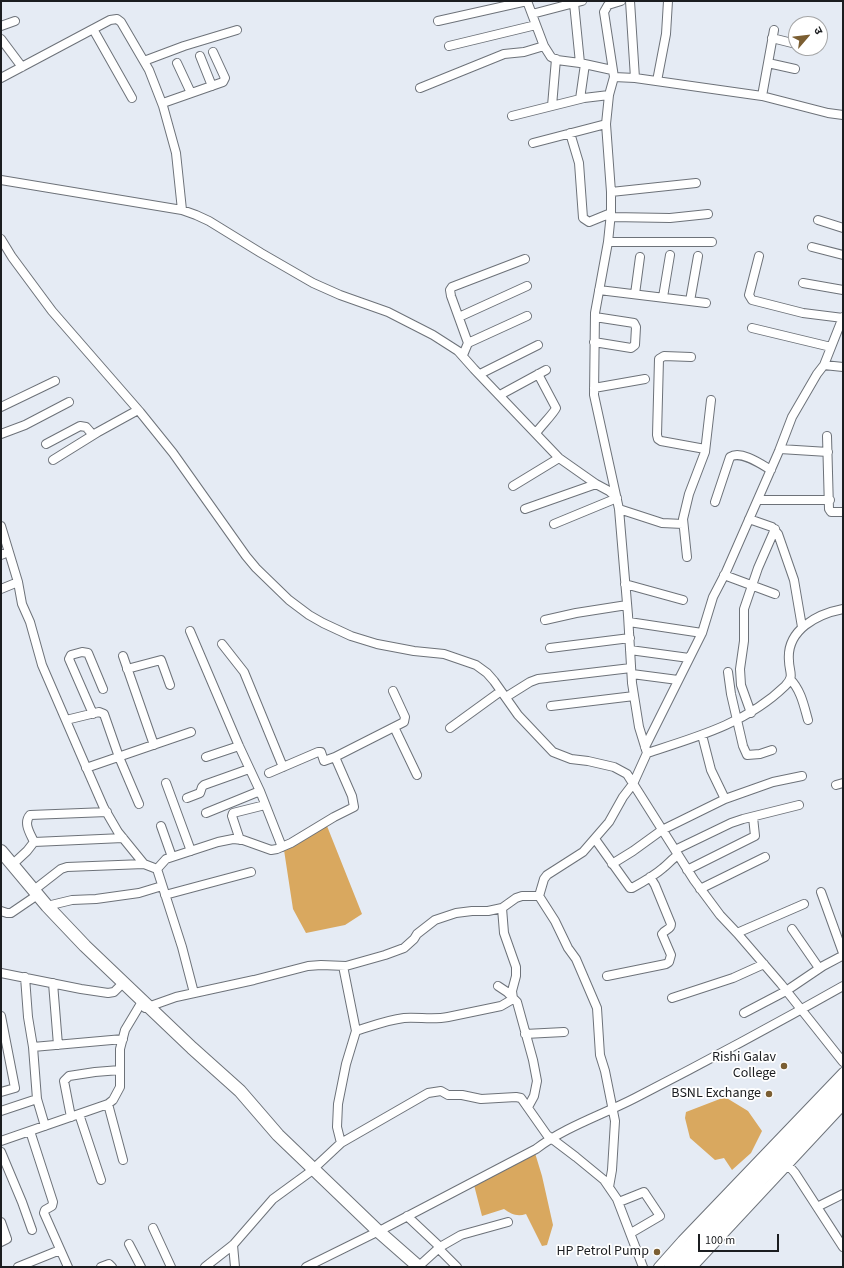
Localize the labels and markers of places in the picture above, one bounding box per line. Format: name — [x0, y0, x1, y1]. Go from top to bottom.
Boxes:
place label: Rishi Galav College — [712, 1050, 776, 1082]
marker: Rishi Galav College — [779, 1061, 789, 1071]
place label: BSNL Exchange — [671, 1086, 761, 1102]
marker: BSNL Exchange — [764, 1089, 774, 1099]
place label: HP Petrol Pump — [556, 1244, 649, 1260]
marker: HP Petrol Pump — [652, 1247, 662, 1257]

